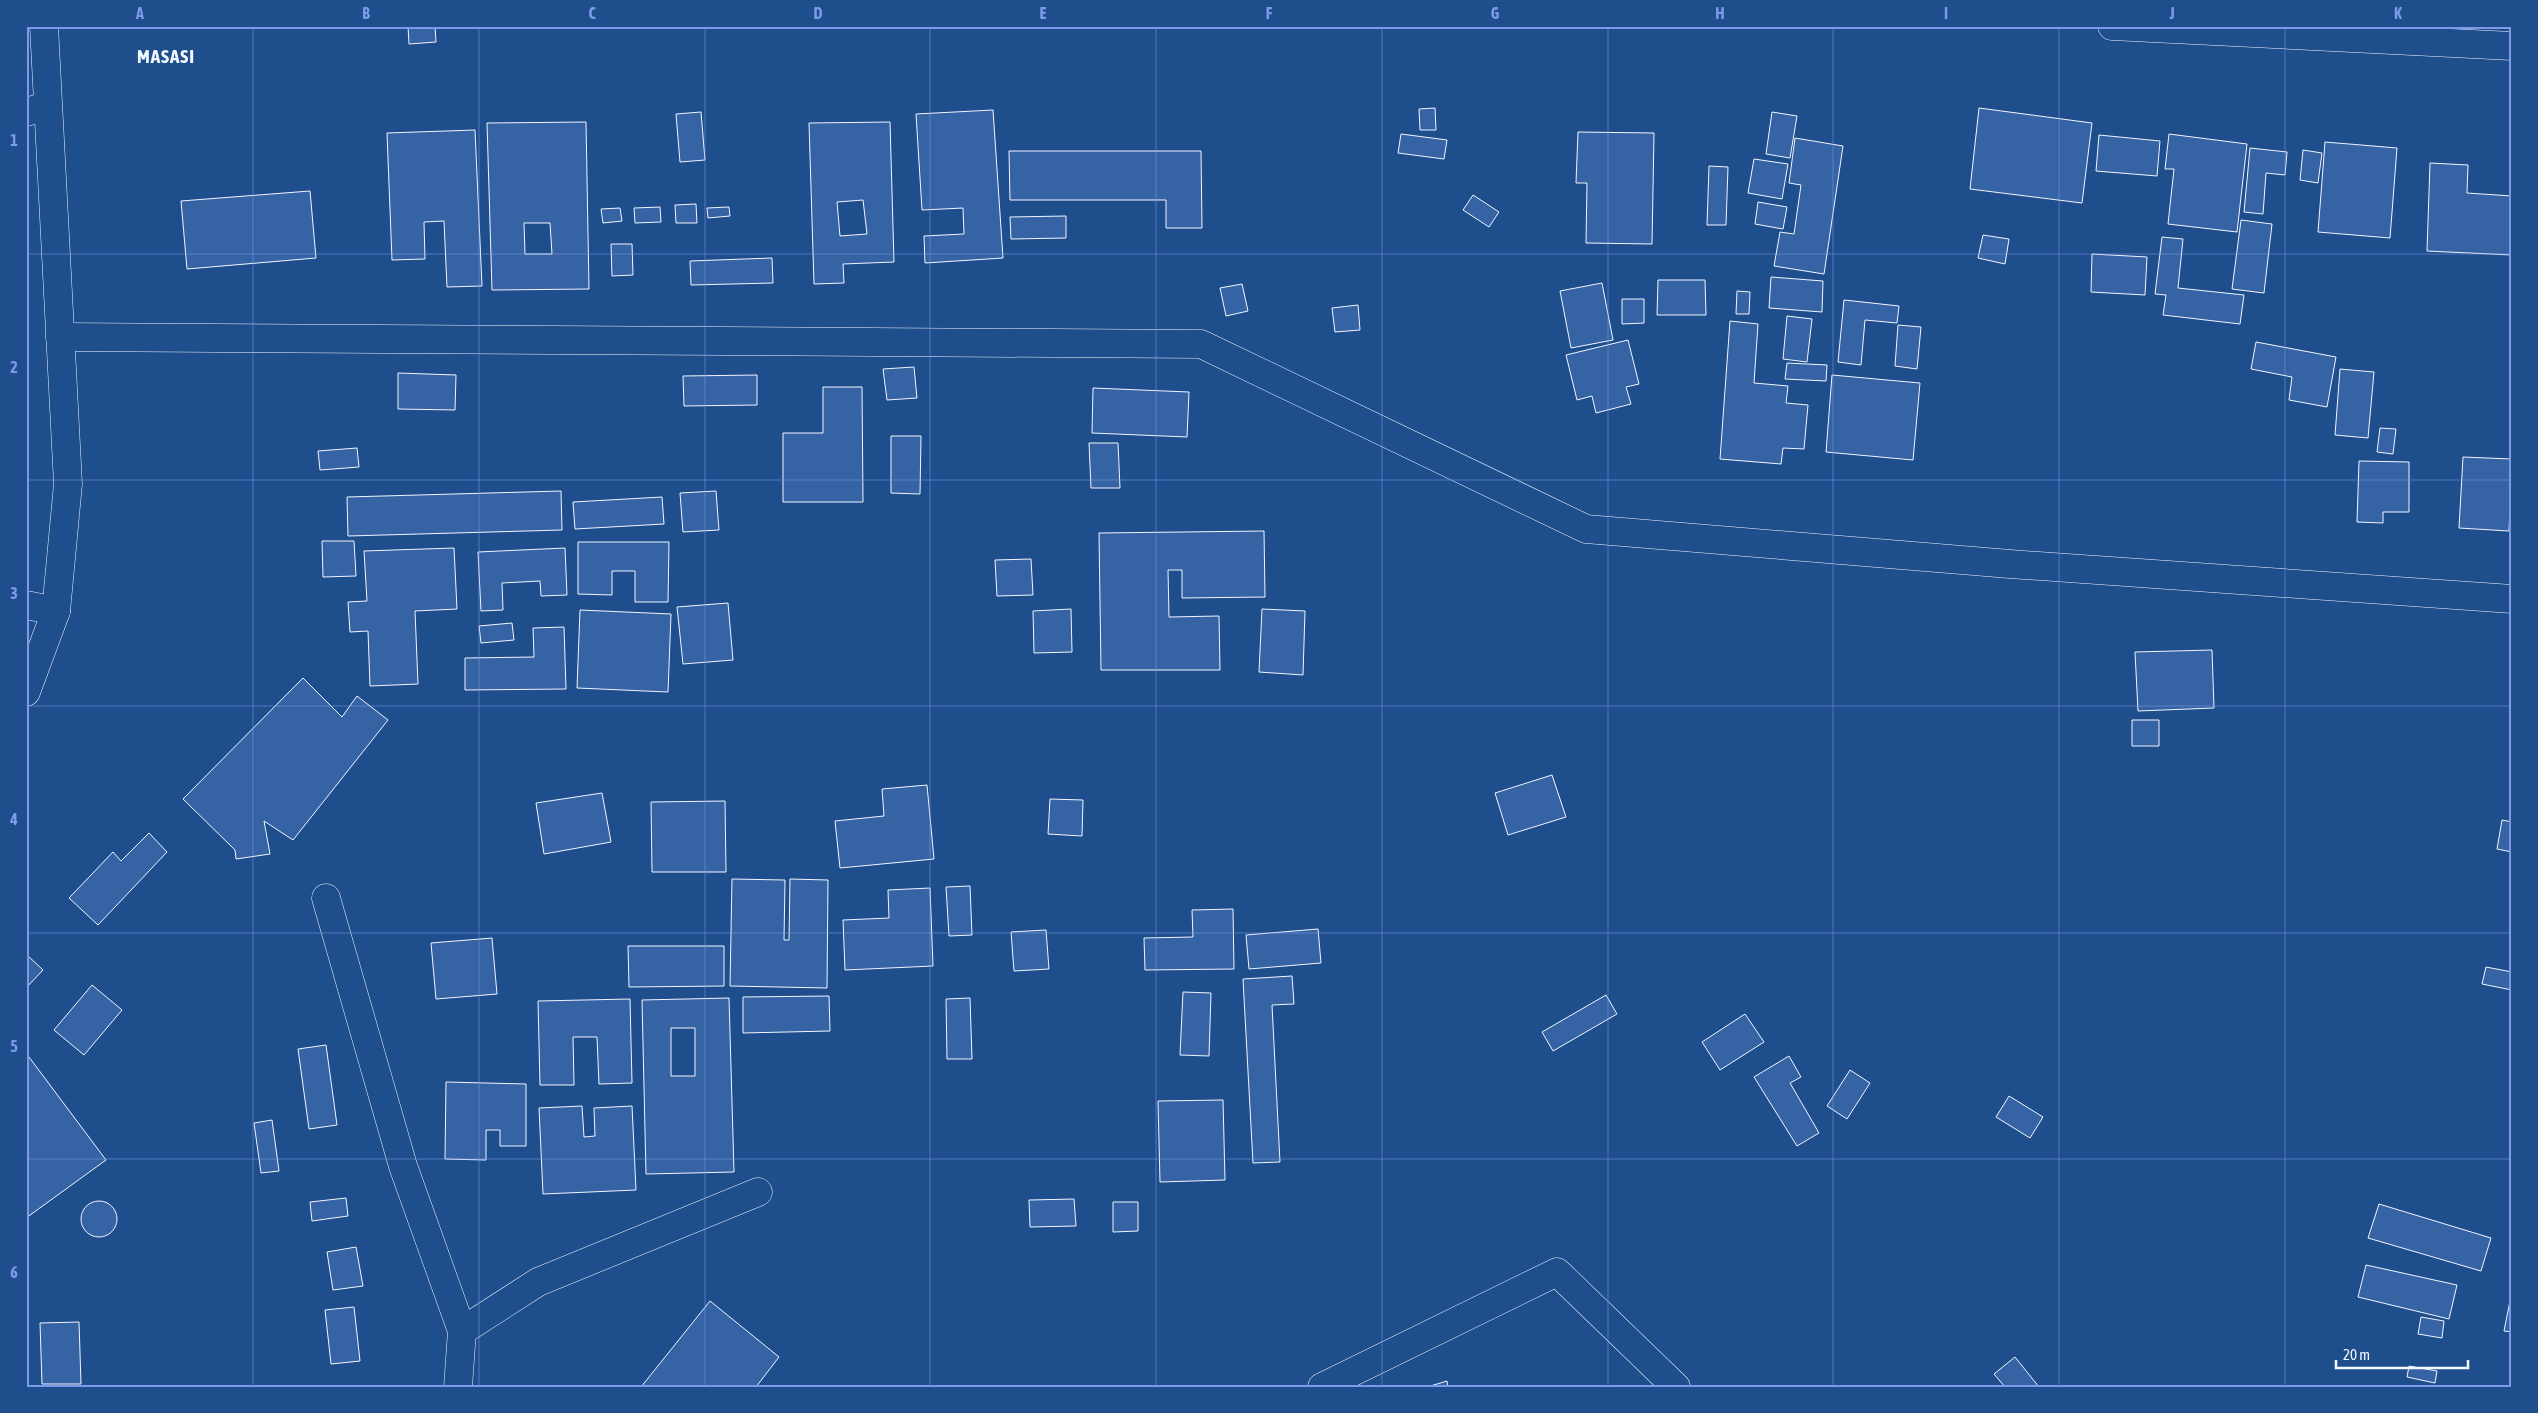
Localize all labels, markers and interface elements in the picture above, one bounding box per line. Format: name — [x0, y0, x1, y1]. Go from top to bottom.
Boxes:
text: A — [135, 4, 144, 22]
text: B — [362, 4, 370, 22]
text: C — [588, 4, 596, 22]
text: D — [814, 4, 823, 22]
text: E — [1040, 4, 1047, 22]
text: F — [1266, 4, 1273, 22]
text: G — [1491, 4, 1500, 22]
text: H — [1715, 4, 1725, 22]
text: I — [1944, 4, 1948, 22]
text: J — [2168, 4, 2175, 22]
text: K — [2394, 4, 2402, 22]
district label: MASASI — [137, 45, 195, 67]
text: 1 — [10, 131, 18, 149]
text: 2 — [10, 358, 18, 376]
text: 3 — [10, 584, 18, 602]
text: 4 — [9, 810, 18, 828]
text: 5 — [10, 1037, 18, 1055]
text: 6 — [10, 1263, 18, 1281]
scale bar — [2336, 1338, 2468, 1370]
text: 20 m — [2343, 1346, 2370, 1363]

